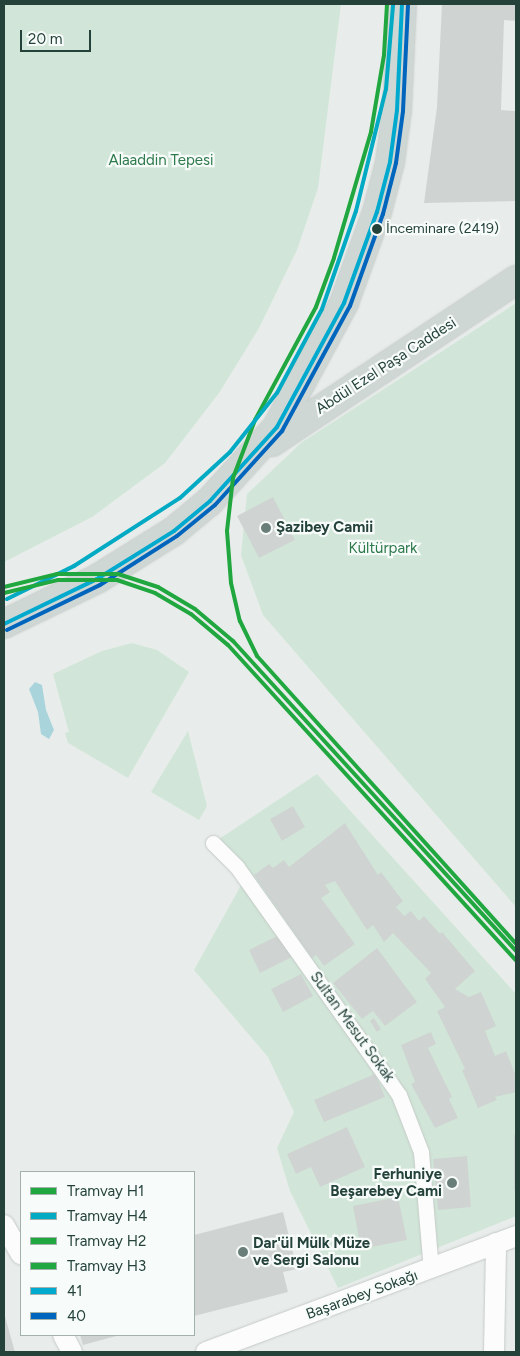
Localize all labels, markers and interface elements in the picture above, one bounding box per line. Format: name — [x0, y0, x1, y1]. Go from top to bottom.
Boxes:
scale bar — [22, 20, 94, 52]
text: 20 m — [28, 30, 62, 48]
park label: Alaaddin Tepesi — [109, 152, 213, 170]
place label: İnceminare (2419) — [386, 221, 499, 237]
marker: İnceminare (2419) — [372, 224, 382, 234]
street label: Abdül Ezel Paşa Caddesi — [312, 314, 460, 418]
place label: Şazibey Camii — [276, 519, 373, 537]
marker: Şazibey Camii — [260, 522, 272, 534]
park label: Kültürpark — [349, 540, 417, 558]
street label: Sultan Mesut Sokak — [306, 968, 398, 1086]
place label: Ferhuniye Beşarebey Cami — [330, 1165, 442, 1200]
legend — [20, 1171, 195, 1336]
marker: Ferhuniye Beşarebey Cami — [446, 1177, 458, 1189]
text: Tramvay H1 — [67, 1182, 144, 1200]
text: Tramvay H4 — [67, 1207, 147, 1225]
text: Tramvay H2 — [67, 1232, 146, 1250]
place label: Dar'ül Mülk Müze ve Sergi Salonu — [253, 1234, 370, 1269]
marker: Dar'ül Mülk Müze ve Sergi Salonu — [237, 1246, 249, 1258]
text: Tramvay H3 — [67, 1257, 146, 1275]
street label: Başarabey Sokağı — [304, 1266, 420, 1324]
text: 41 — [67, 1282, 83, 1300]
text: 40 — [67, 1307, 86, 1325]

